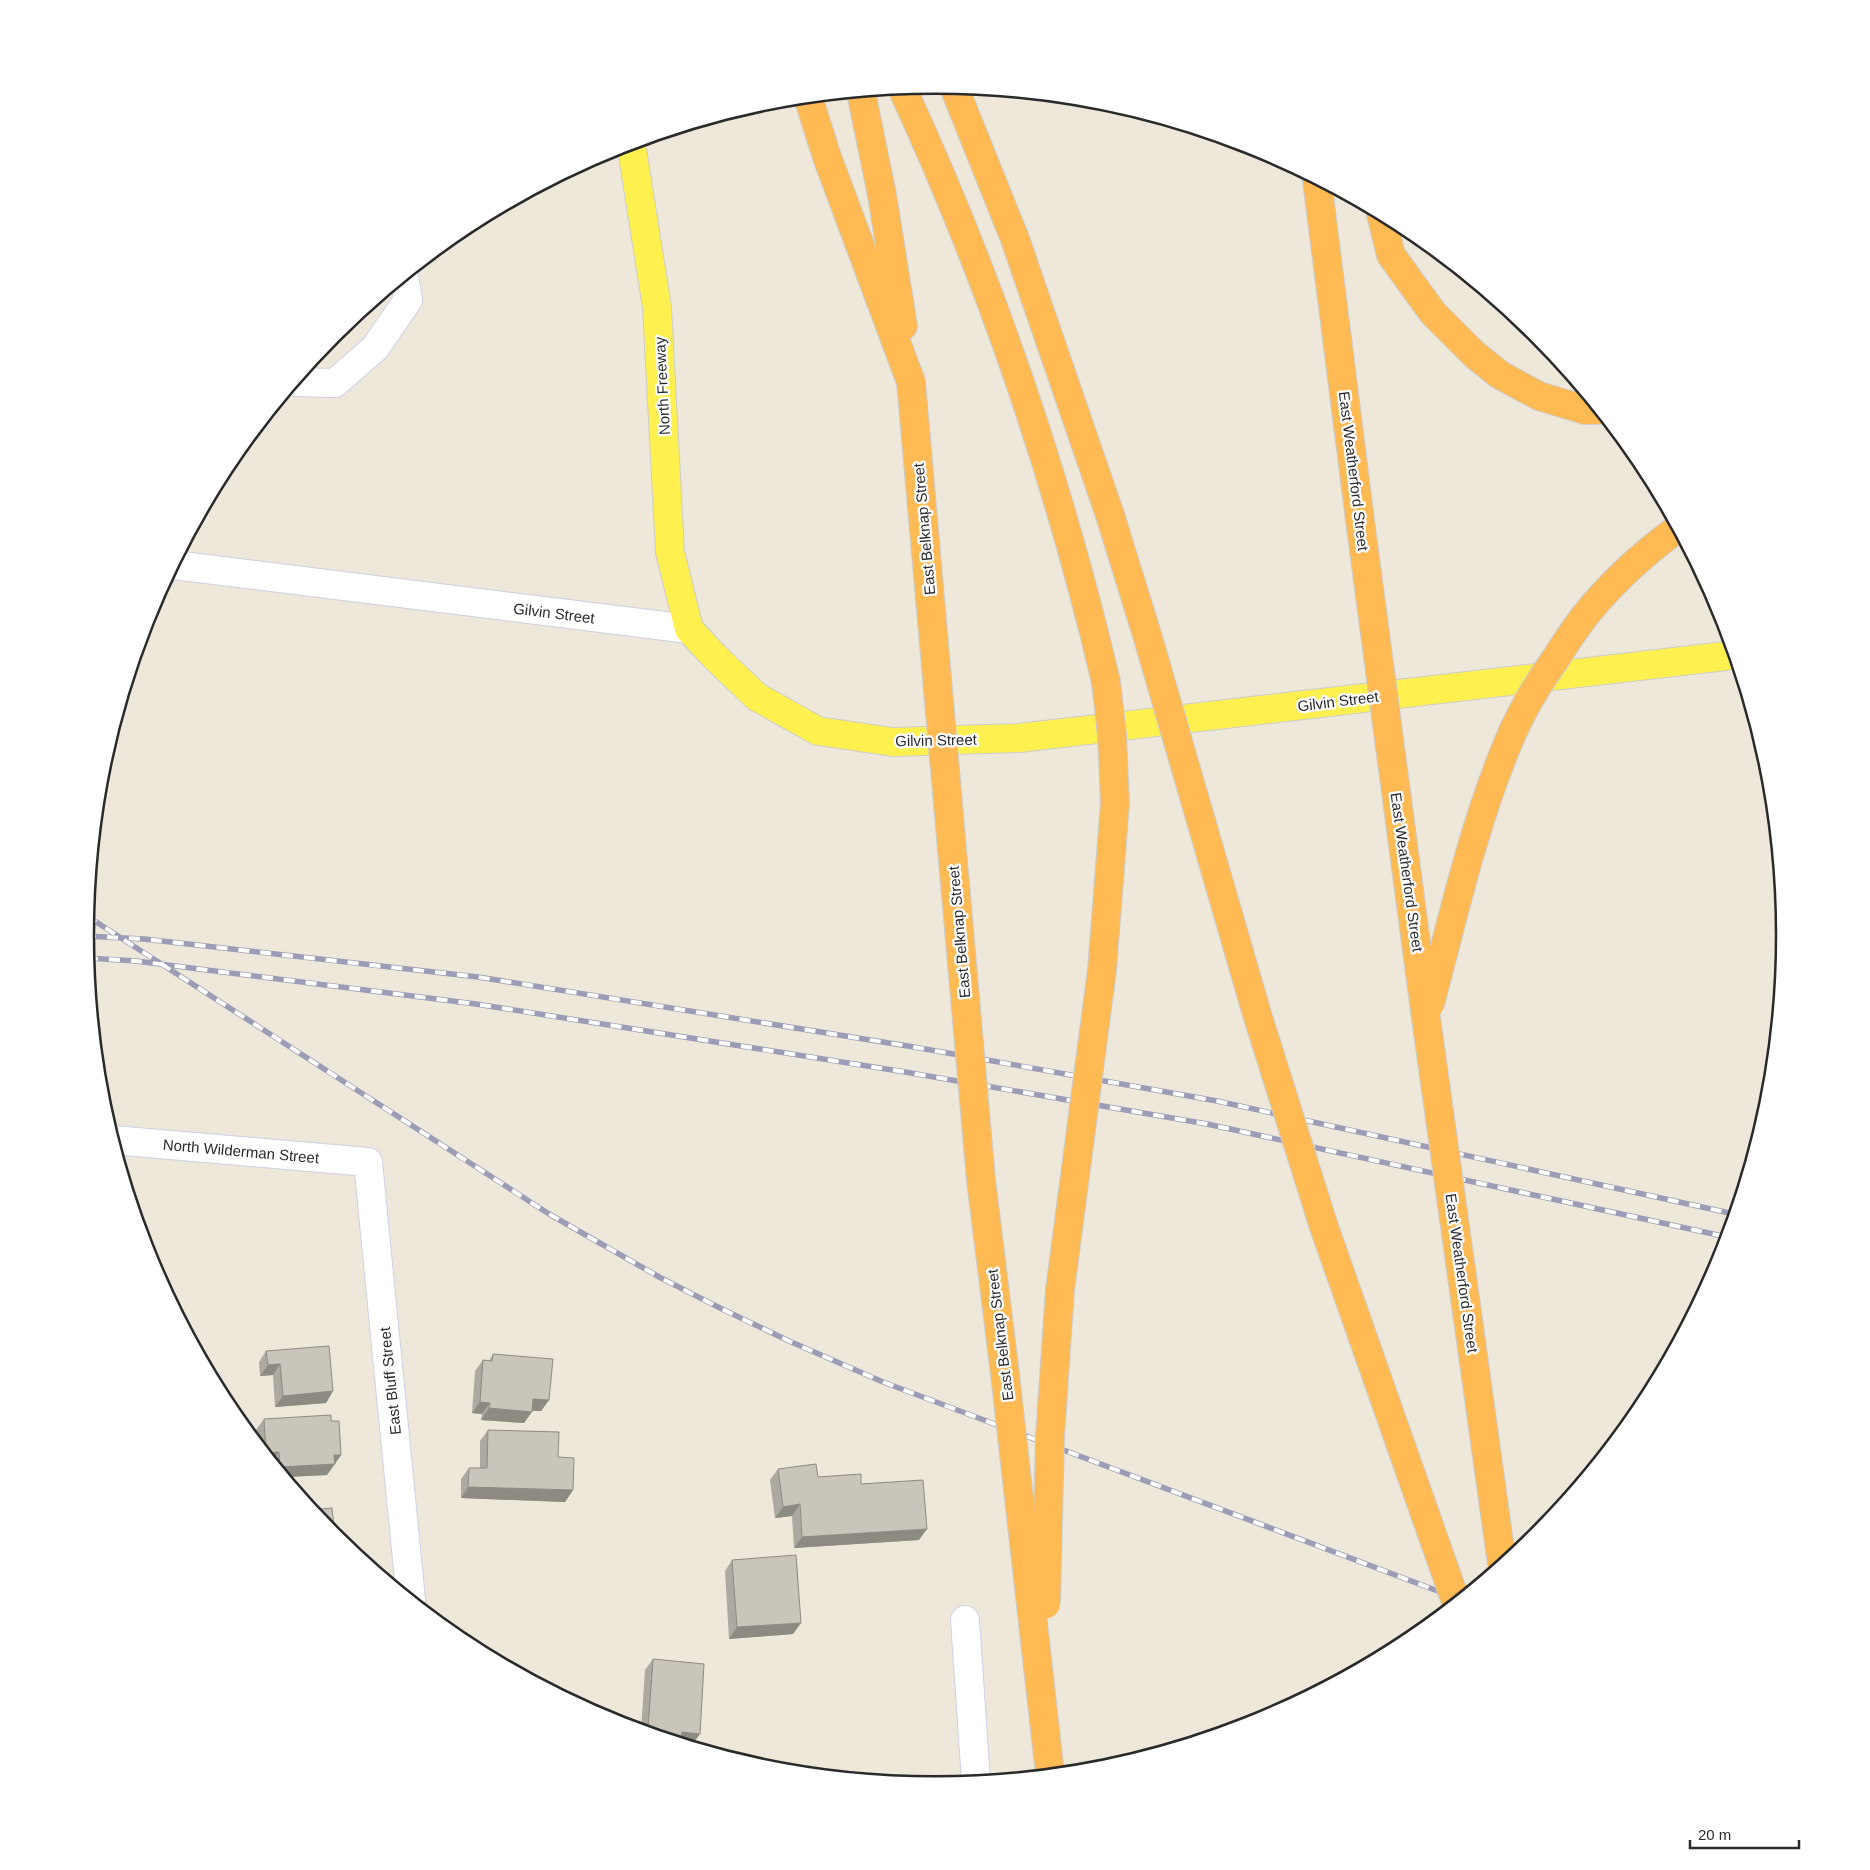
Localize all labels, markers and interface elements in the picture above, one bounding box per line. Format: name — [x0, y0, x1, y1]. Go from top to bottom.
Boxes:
street label: North Freeway — [651, 336, 673, 436]
street label: East Weatherford Street — [1336, 390, 1372, 553]
street label: East Belknap Street — [910, 461, 938, 596]
street label: Gilvin Street — [512, 600, 596, 627]
street label: Gilvin Street — [1296, 687, 1380, 714]
street label: Gilvin Street — [895, 731, 978, 749]
street label: East Weatherford Street — [1387, 791, 1427, 954]
street label: East Belknap Street — [945, 864, 973, 999]
street label: North Wilderman Street — [162, 1136, 321, 1166]
street label: East Weatherford Street — [1442, 1192, 1482, 1355]
street label: East Belknap Street — [983, 1267, 1017, 1402]
street label: East Bluff Street — [376, 1326, 404, 1436]
scale bar — [1690, 1818, 1799, 1850]
text: 20 m — [1698, 1826, 1731, 1843]

